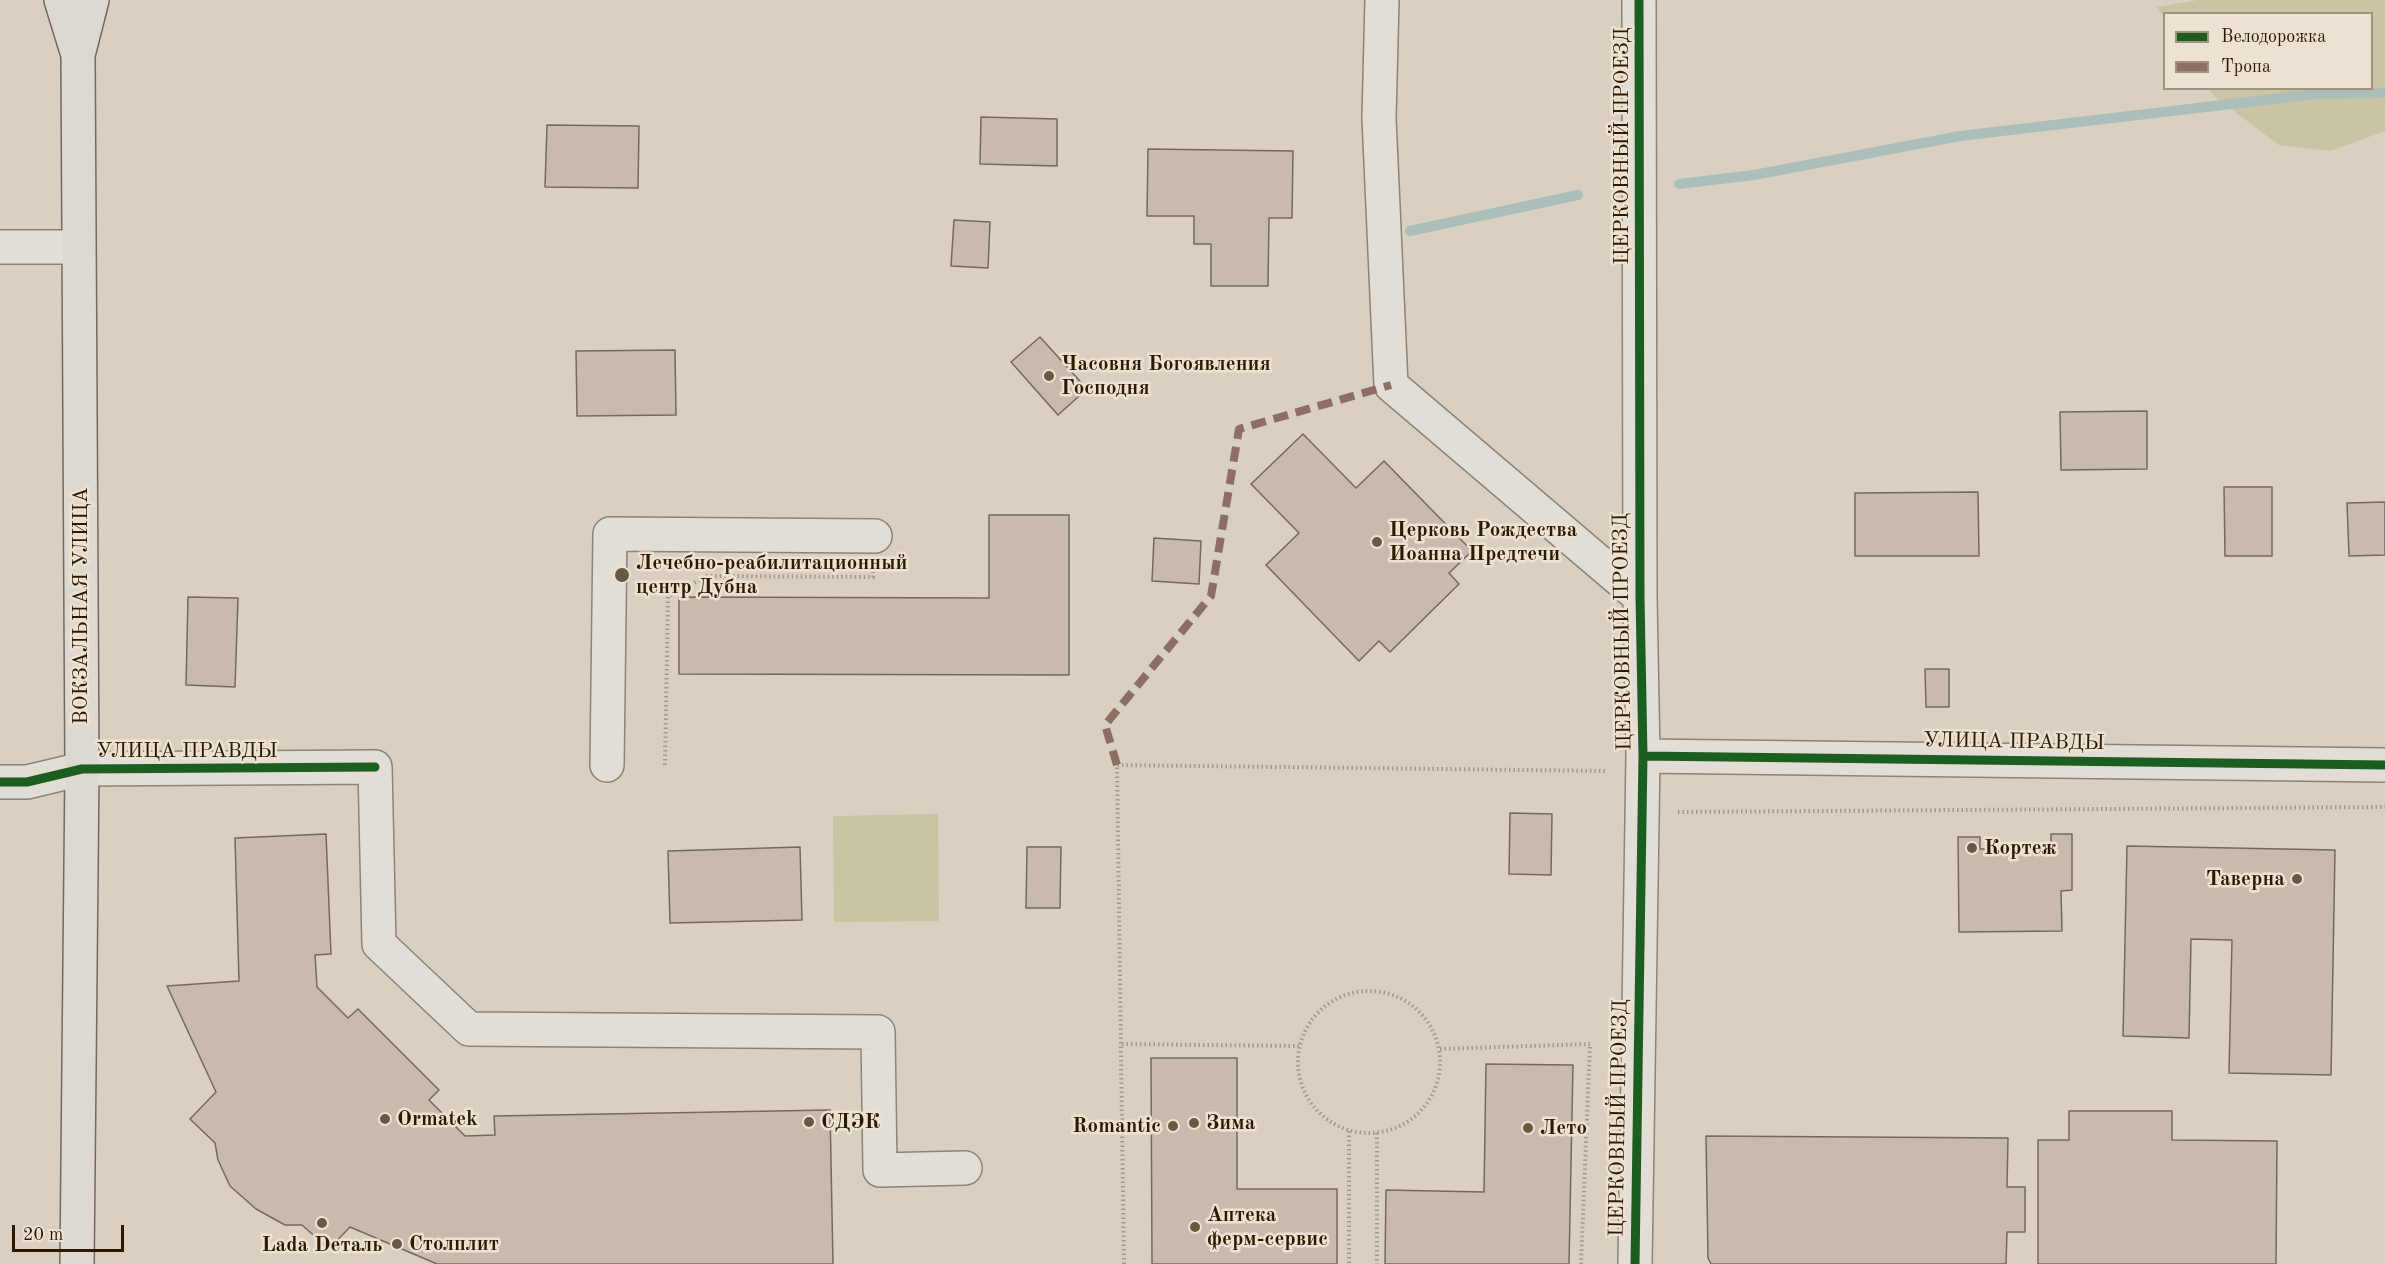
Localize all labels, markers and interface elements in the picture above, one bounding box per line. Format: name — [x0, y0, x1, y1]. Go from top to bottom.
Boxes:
legend — [2163, 12, 2373, 90]
street label: ЦЕРКОВНЫЙ ПРОЕЗД — [1609, 27, 1635, 265]
text: Велодорожка — [2221, 28, 2326, 46]
text: Тропа — [2221, 58, 2271, 76]
place label: Часовня Богоявления Господня — [1061, 351, 1271, 401]
marker: Часовня Богоявления Господня — [1042, 369, 1056, 383]
street label: ВОКЗАЛЬНАЯ УЛИЦА — [68, 487, 94, 725]
street label: ЦЕРКОВНЫЙ ПРОЕЗД — [1608, 513, 1638, 751]
place label: Церковь Рождества Иоанна Предтечи — [1389, 517, 1577, 567]
marker: Церковь Рождества Иоанна Предтечи — [1370, 535, 1384, 549]
place label: Лечебно-реабилитационный центр Дубна — [636, 550, 908, 600]
marker: Лечебно-реабилитационный центр Дубна — [613, 566, 631, 584]
street label: УЛИЦА ПРАВДЫ — [1923, 728, 2105, 756]
street label: УЛИЦА ПРАВДЫ — [96, 738, 278, 764]
place label: Кортеж — [1984, 835, 2057, 861]
marker: Кортеж — [1965, 841, 1979, 855]
place label: Таверна — [2206, 866, 2285, 892]
marker: Таверна — [2290, 872, 2304, 886]
street label: ЦЕРКОВНЫЙ ПРОЕЗД — [1604, 999, 1634, 1237]
place label: Ormatek — [397, 1106, 478, 1132]
place label: СДЭК — [821, 1109, 880, 1135]
place label: Зима — [1206, 1110, 1255, 1136]
marker: Ormatek — [378, 1112, 392, 1126]
place label: Romantic — [1072, 1113, 1161, 1139]
marker: СДЭК — [802, 1115, 816, 1129]
place label: Лето — [1540, 1115, 1587, 1141]
marker: Зима — [1187, 1116, 1201, 1130]
marker: Romantic — [1166, 1119, 1180, 1133]
marker: Лето — [1521, 1121, 1535, 1135]
place label: Аптека ферм-сервис — [1207, 1202, 1328, 1252]
scale bar — [15, 1213, 128, 1251]
marker: Lada Dеталь — [315, 1216, 329, 1230]
marker: Аптека ферм-сервис — [1188, 1220, 1202, 1234]
text: 20 m — [23, 1226, 63, 1244]
place label: Столплит — [409, 1231, 499, 1257]
place label: Lada Dеталь — [261, 1232, 383, 1258]
marker: Столплит — [390, 1237, 404, 1251]

